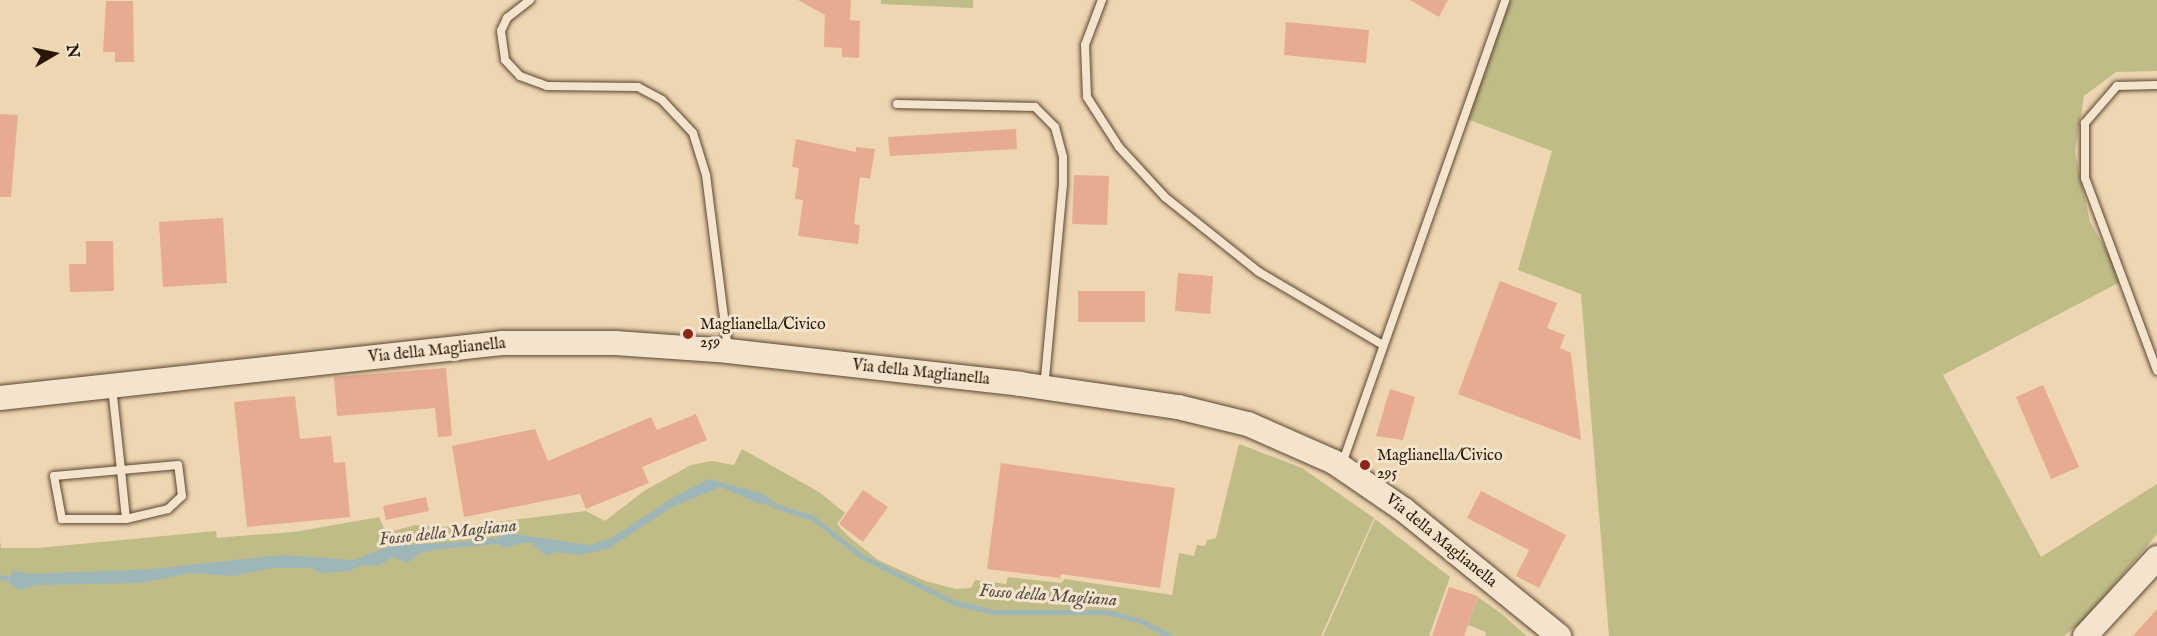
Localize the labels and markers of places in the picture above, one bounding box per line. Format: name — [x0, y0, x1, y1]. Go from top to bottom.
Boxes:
place label: Maglianella/Civico 259 — [700, 315, 826, 353]
marker: Maglianella/Civico 259 — [681, 327, 695, 341]
place label: Maglianella/Civico 295 — [1377, 446, 1503, 484]
marker: Maglianella/Civico 295 — [1358, 458, 1372, 472]

